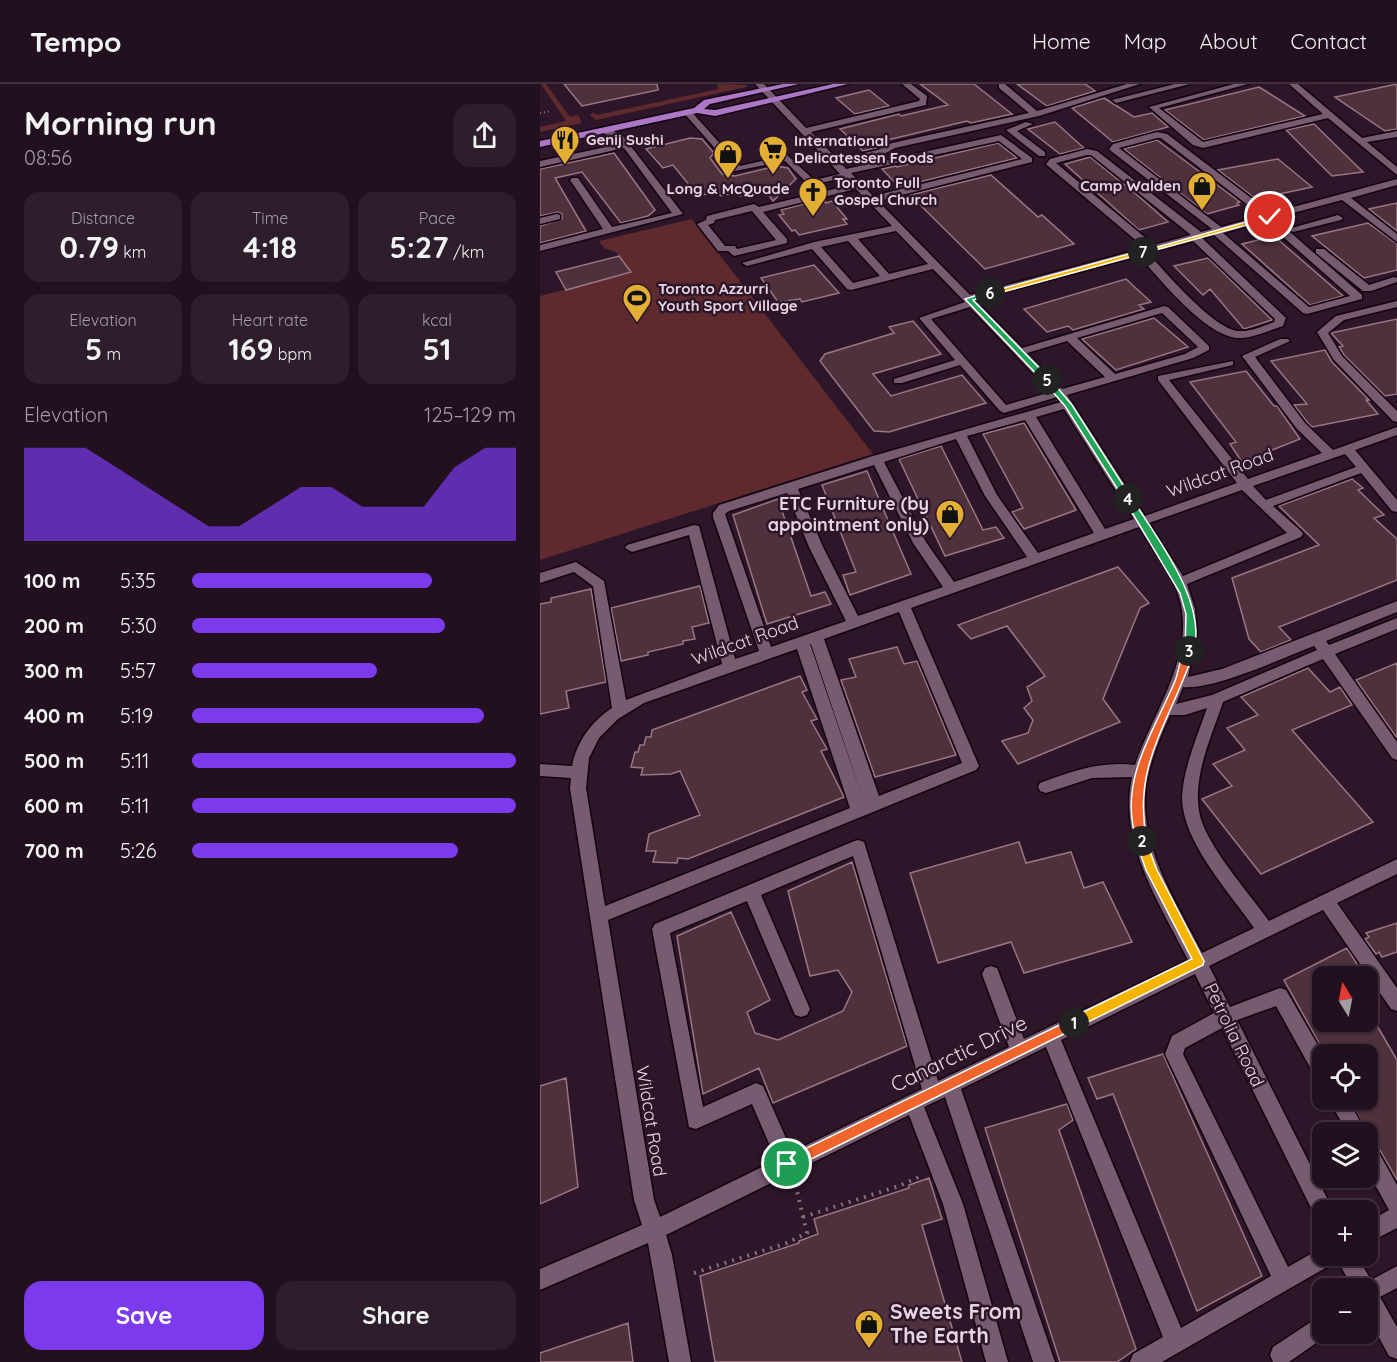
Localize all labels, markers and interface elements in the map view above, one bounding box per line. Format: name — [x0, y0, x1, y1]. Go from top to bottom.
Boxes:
text: Tempo — [30, 24, 122, 59]
text: Home — [1032, 28, 1091, 54]
text: Map — [1124, 28, 1167, 54]
text: About — [1200, 28, 1258, 54]
text: Contact — [1291, 28, 1367, 54]
text: Morning run — [24, 102, 217, 143]
button: share — [453, 104, 516, 167]
restaurant icon: Genij Sushi — [549, 124, 581, 166]
place label: Genij Sushi — [586, 130, 663, 149]
place label: International Delicatessen Foods — [794, 131, 933, 167]
supermarket icon: International Delicatessen Foods — [757, 134, 789, 176]
shop icon: Long & McQuade — [712, 138, 744, 180]
text: 08:56 — [24, 145, 72, 170]
shop icon: Camp Walden — [1186, 170, 1218, 212]
place label: Toronto Full Gospel Church — [834, 173, 937, 209]
church icon: Toronto Full Gospel Church — [797, 176, 829, 218]
place label: Camp Walden — [1080, 176, 1181, 195]
place label: Long & McQuade — [666, 179, 790, 198]
pin — [1244, 191, 1295, 242]
icon: check — [1253, 200, 1286, 233]
text: Distance — [71, 208, 135, 228]
text: Time — [252, 208, 288, 228]
text: Pace — [419, 208, 455, 228]
text: 0.79 — [60, 228, 119, 266]
text: 4:18 — [243, 228, 297, 266]
text: 5:27 — [390, 228, 449, 266]
pin: 7 — [1128, 237, 1158, 267]
text: km — [119, 242, 146, 262]
text: /km — [449, 242, 484, 262]
text: 7 — [1139, 242, 1147, 262]
pin: 6 — [975, 278, 1005, 308]
place label: Toronto Azzurri Youth Sport Village — [658, 279, 798, 315]
sports icon: Toronto Azzurri Youth Sport Village — [621, 282, 653, 324]
text: 6 — [986, 283, 994, 303]
text: Elevation — [69, 310, 137, 330]
text: Heart rate — [232, 310, 308, 330]
text: kcal — [422, 310, 452, 330]
text: 5 — [85, 330, 102, 368]
text: 169 — [228, 330, 273, 368]
text: 51 — [423, 330, 451, 368]
text: m — [102, 344, 121, 364]
text: bpm — [273, 344, 312, 364]
pin: 5 — [1032, 365, 1062, 395]
text: 5 — [1042, 370, 1052, 390]
text: Elevation — [24, 402, 108, 427]
text: 125–129 m — [424, 402, 516, 427]
street label: Wildcat Road — [1163, 443, 1276, 502]
pin: 4 — [1113, 484, 1143, 514]
text: 4 — [1123, 489, 1133, 509]
place label: ETC Furniture (by appointment only) — [768, 492, 929, 536]
shop icon: ETC Furniture (by appointment only) — [934, 498, 966, 540]
text: 100 m — [24, 568, 80, 593]
text: 5:35 — [120, 568, 156, 593]
street label: Wildcat Road — [688, 611, 801, 670]
text: 200 m — [24, 613, 84, 638]
text: 5:30 — [120, 613, 157, 638]
pin: 3 — [1174, 636, 1204, 666]
text: 3 — [1185, 641, 1193, 661]
text: 300 m — [24, 658, 83, 683]
text: 5:57 — [120, 658, 156, 683]
text: 400 m — [24, 703, 84, 728]
text: 5:19 — [120, 703, 153, 728]
text: 500 m — [24, 748, 84, 773]
text: 5:11 — [120, 748, 149, 773]
text: 600 m — [24, 793, 84, 818]
text: 5:11 — [120, 793, 149, 818]
pin: 2 — [1127, 826, 1157, 856]
text: 2 — [1137, 831, 1147, 851]
text: 700 m — [24, 838, 84, 863]
text: 5:26 — [120, 838, 156, 863]
north arrow — [1312, 966, 1378, 1032]
map controls — [1312, 966, 1378, 1344]
street label: Petrolia Road — [1199, 979, 1269, 1090]
pin: 1 — [1059, 1008, 1089, 1038]
street label: Canarctic Drive — [886, 1009, 1031, 1097]
text: 1 — [1071, 1013, 1077, 1033]
button: locate — [1312, 1044, 1378, 1110]
street label: Wildcat Road — [631, 1064, 672, 1178]
button: layers — [1312, 1122, 1378, 1188]
pin — [761, 1138, 812, 1189]
icon: arrive — [770, 1147, 803, 1180]
button: + — [1312, 1200, 1378, 1266]
button: − — [1312, 1278, 1378, 1344]
button: Save — [24, 1281, 264, 1350]
button: Share — [276, 1281, 516, 1350]
place label: Sweets From The Earth — [890, 1298, 1021, 1348]
shop icon: Sweets From The Earth — [853, 1308, 885, 1350]

